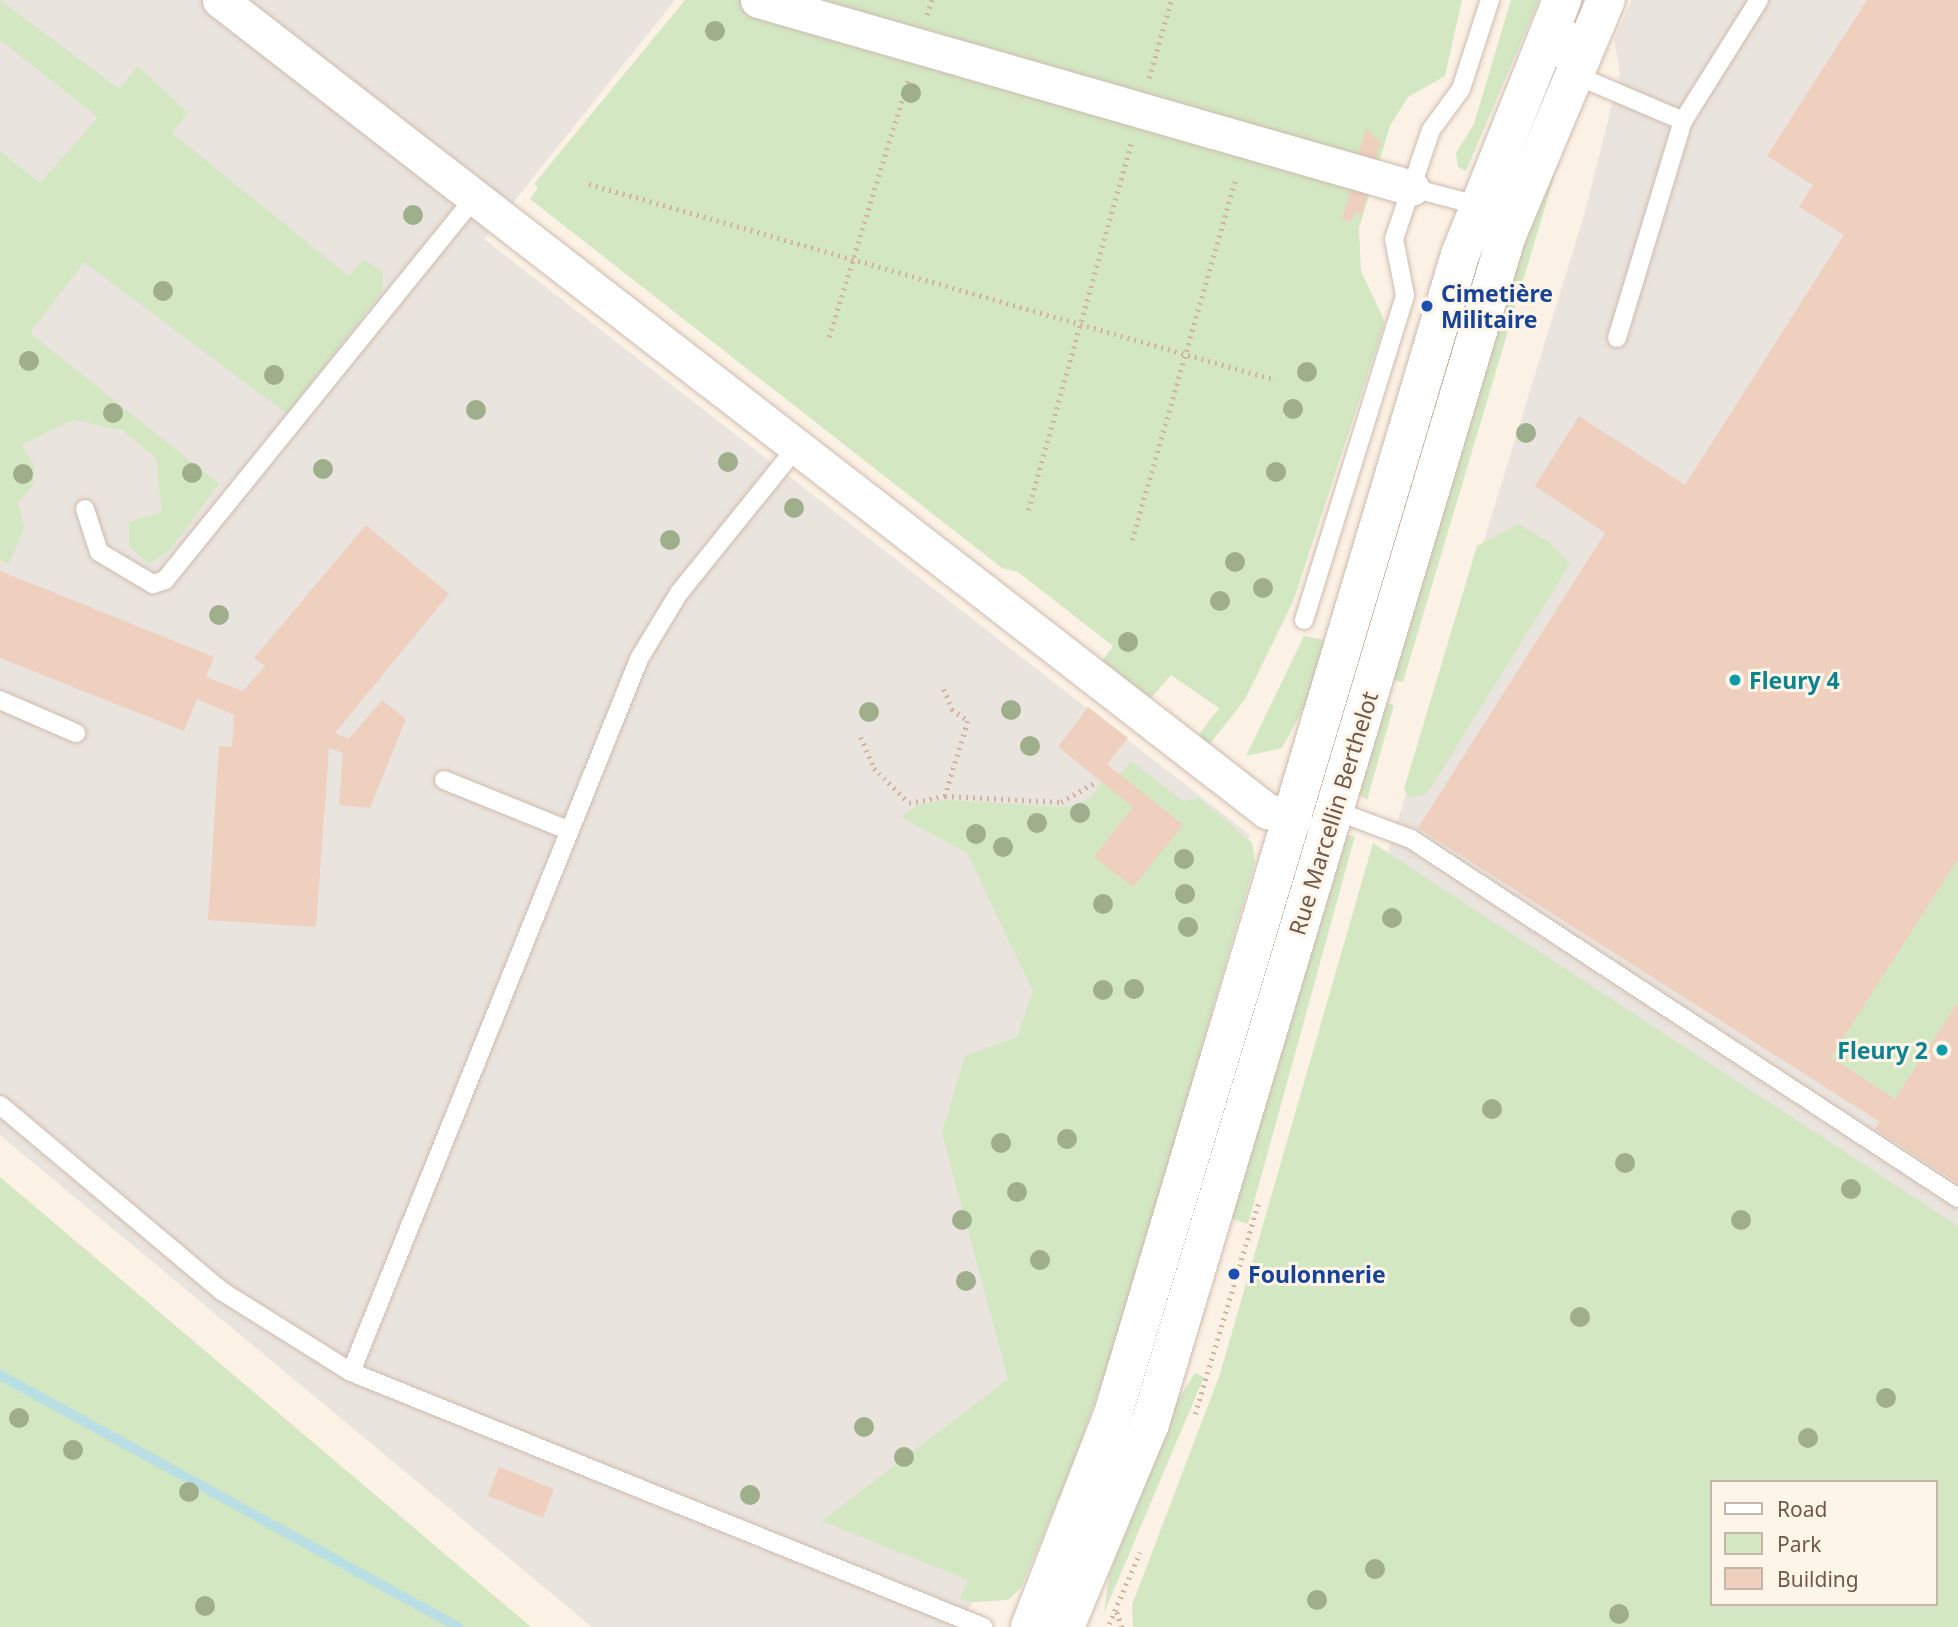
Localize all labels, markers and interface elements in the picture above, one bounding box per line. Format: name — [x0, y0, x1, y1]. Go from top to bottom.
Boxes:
place label: Cimetière Militaire — [1441, 279, 1553, 333]
marker: Cimetière Militaire — [1419, 298, 1435, 314]
place label: Fleury 4 — [1749, 666, 1840, 694]
marker: Fleury 4 — [1727, 672, 1743, 688]
street label: Rue Marcellin Berthelot — [1283, 688, 1383, 938]
place label: Fleury 2 — [1837, 1036, 1928, 1064]
marker: Fleury 2 — [1934, 1042, 1950, 1058]
place label: Foulonnerie — [1248, 1260, 1386, 1288]
marker: Foulonnerie — [1226, 1266, 1242, 1282]
legend — [1710, 1480, 1937, 1606]
text: Road — [1777, 1495, 1827, 1523]
text: Park — [1777, 1530, 1821, 1558]
text: Building — [1777, 1565, 1859, 1593]

